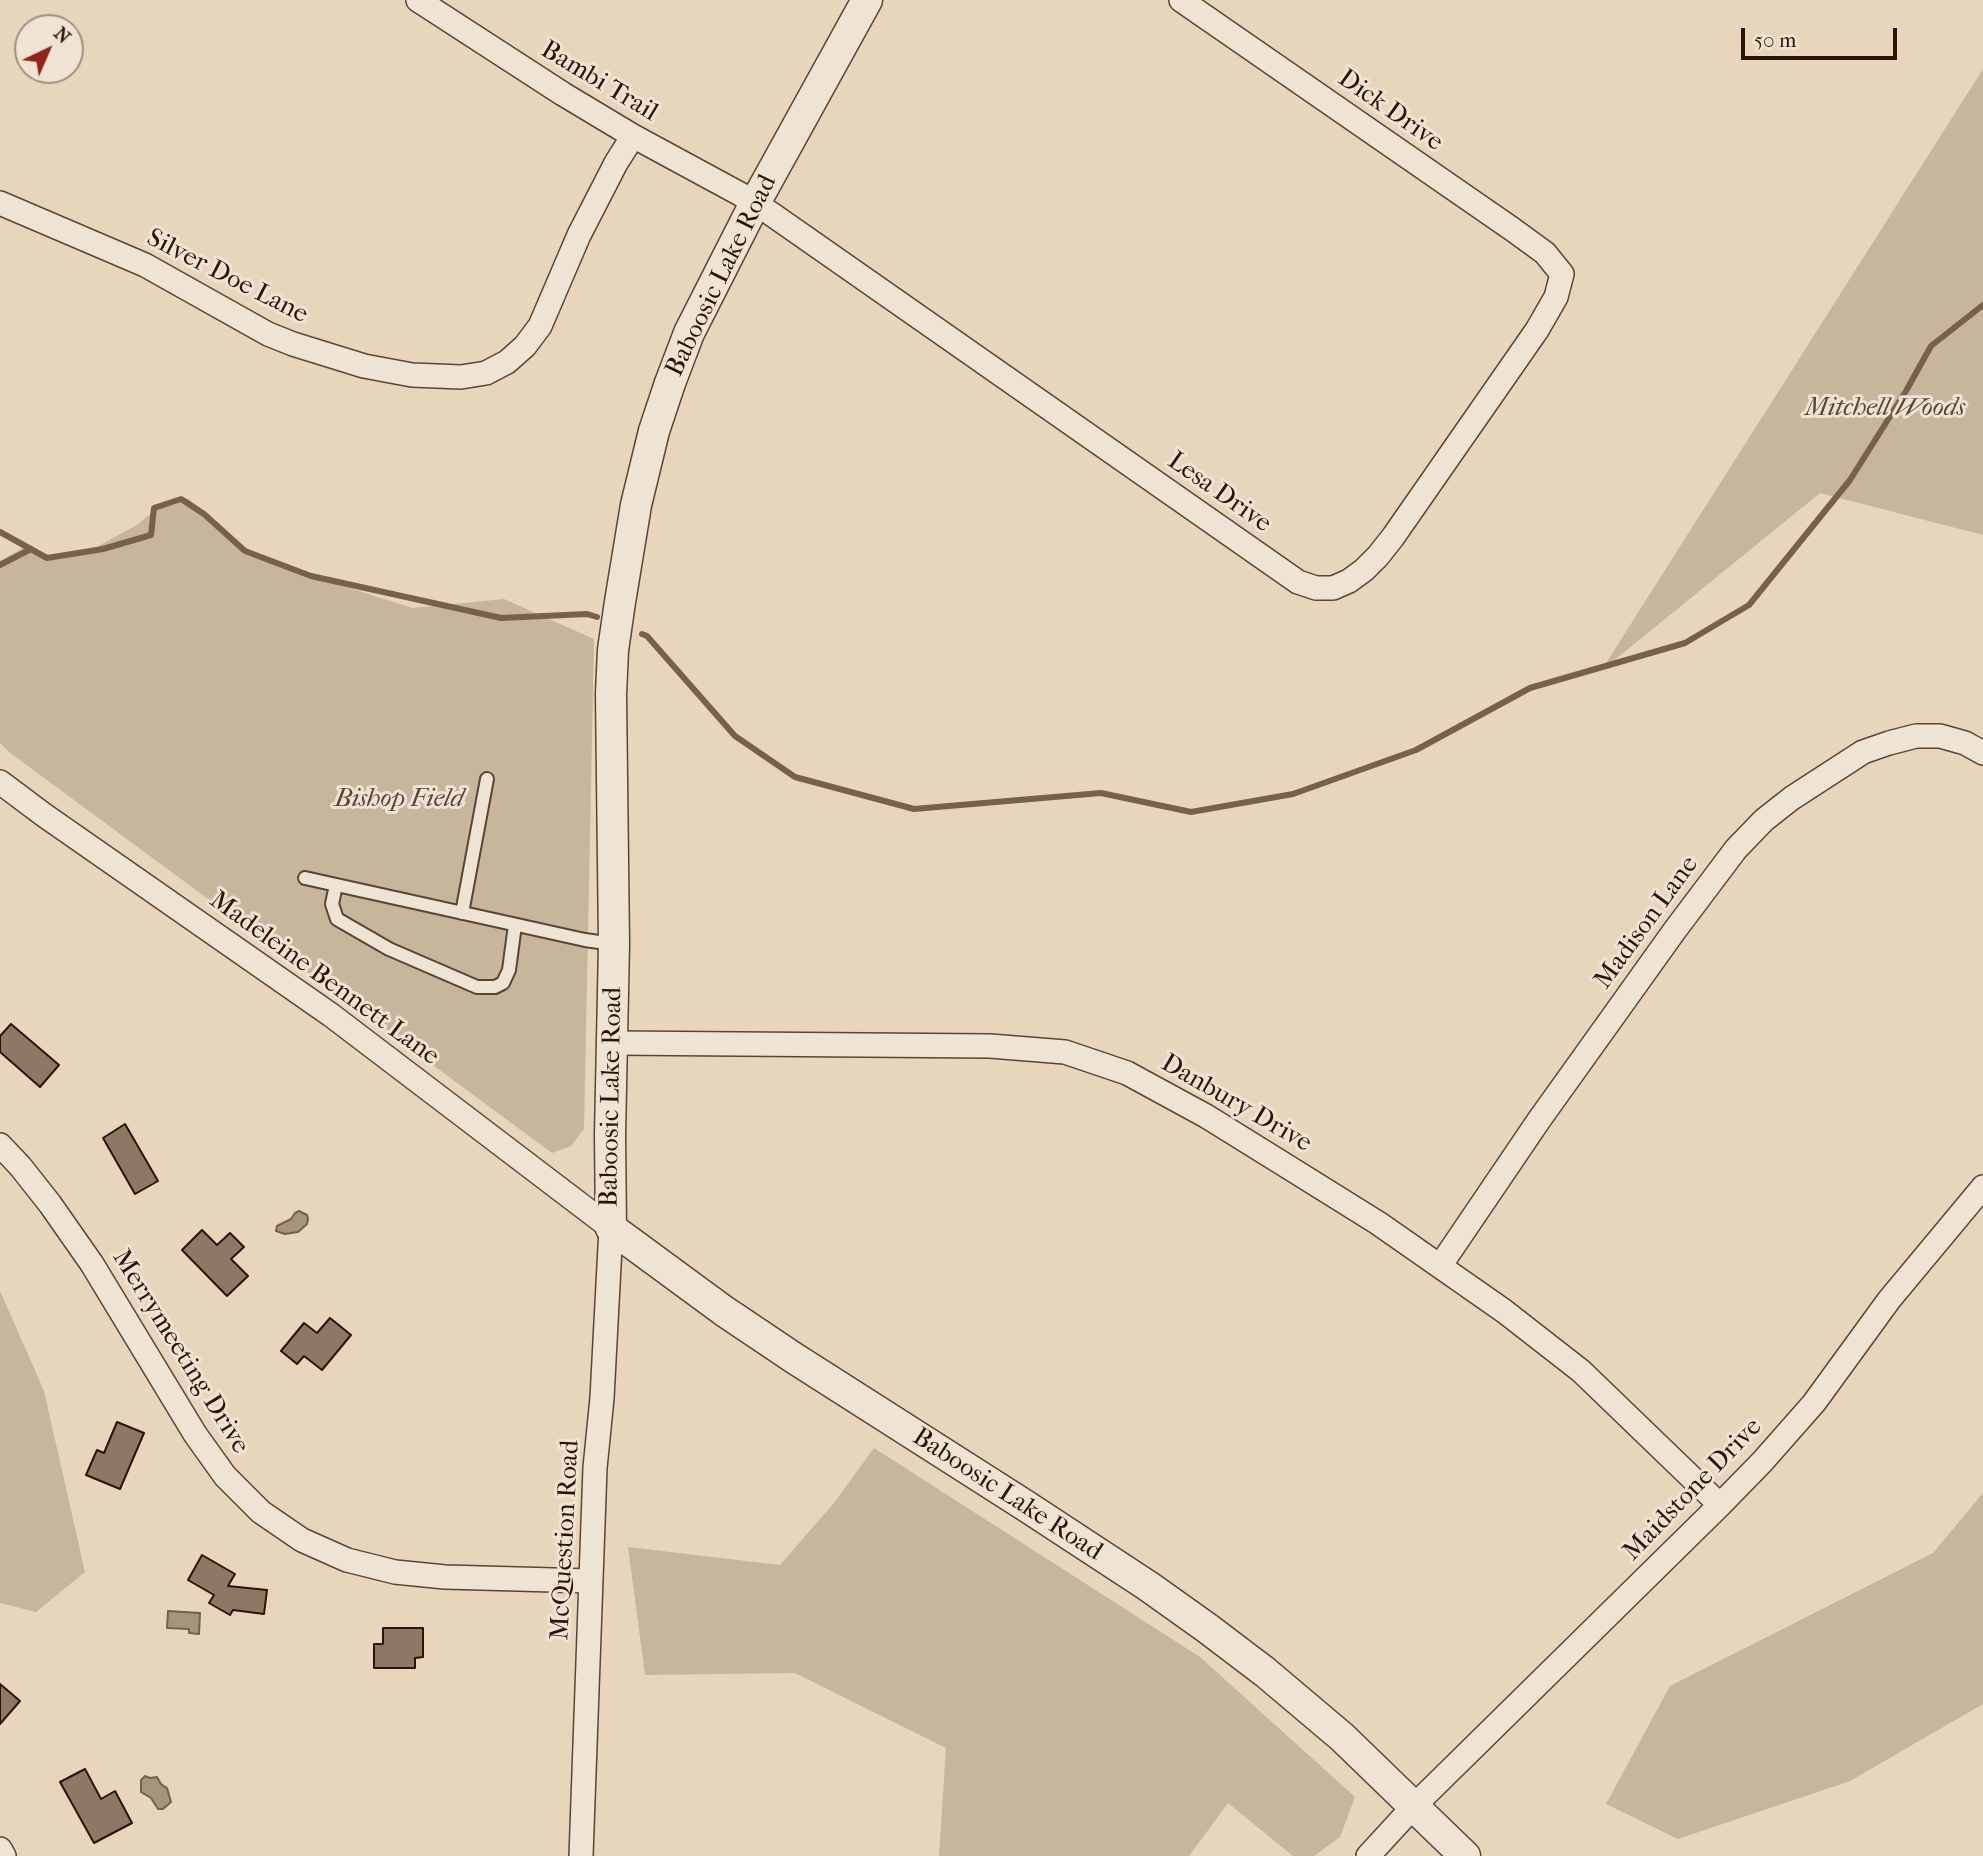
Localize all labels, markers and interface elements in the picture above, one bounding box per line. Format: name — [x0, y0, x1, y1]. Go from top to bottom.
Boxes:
north arrow — [14, 14, 84, 84]
scale bar — [1745, 14, 1901, 58]
text: N — [49, 22, 75, 48]
text: 50 m — [1754, 28, 1797, 52]
street label: Bambi Trail — [535, 35, 663, 129]
street label: Dick Drive — [1331, 63, 1449, 159]
street label: Baboosic Lake Road — [660, 170, 784, 382]
street label: Silver Doe Lane — [141, 223, 313, 331]
park label: Mitchell Woods — [1805, 393, 1965, 425]
street label: Lesa Drive — [1161, 446, 1277, 540]
park label: Bishop Field — [334, 784, 464, 816]
street label: Madison Lane — [1588, 851, 1706, 995]
street label: Madeleine Bennett Lane — [203, 885, 445, 1073]
street label: Baboosic Lake Road — [594, 987, 630, 1207]
street label: Danbury Drive — [1155, 1048, 1317, 1160]
street label: Merrymeeting Drive — [105, 1244, 255, 1460]
street label: Maidstone Drive — [1617, 1412, 1769, 1568]
street label: Baboosic Lake Road — [906, 1422, 1108, 1568]
street label: McQuestion Road — [545, 1439, 587, 1641]

